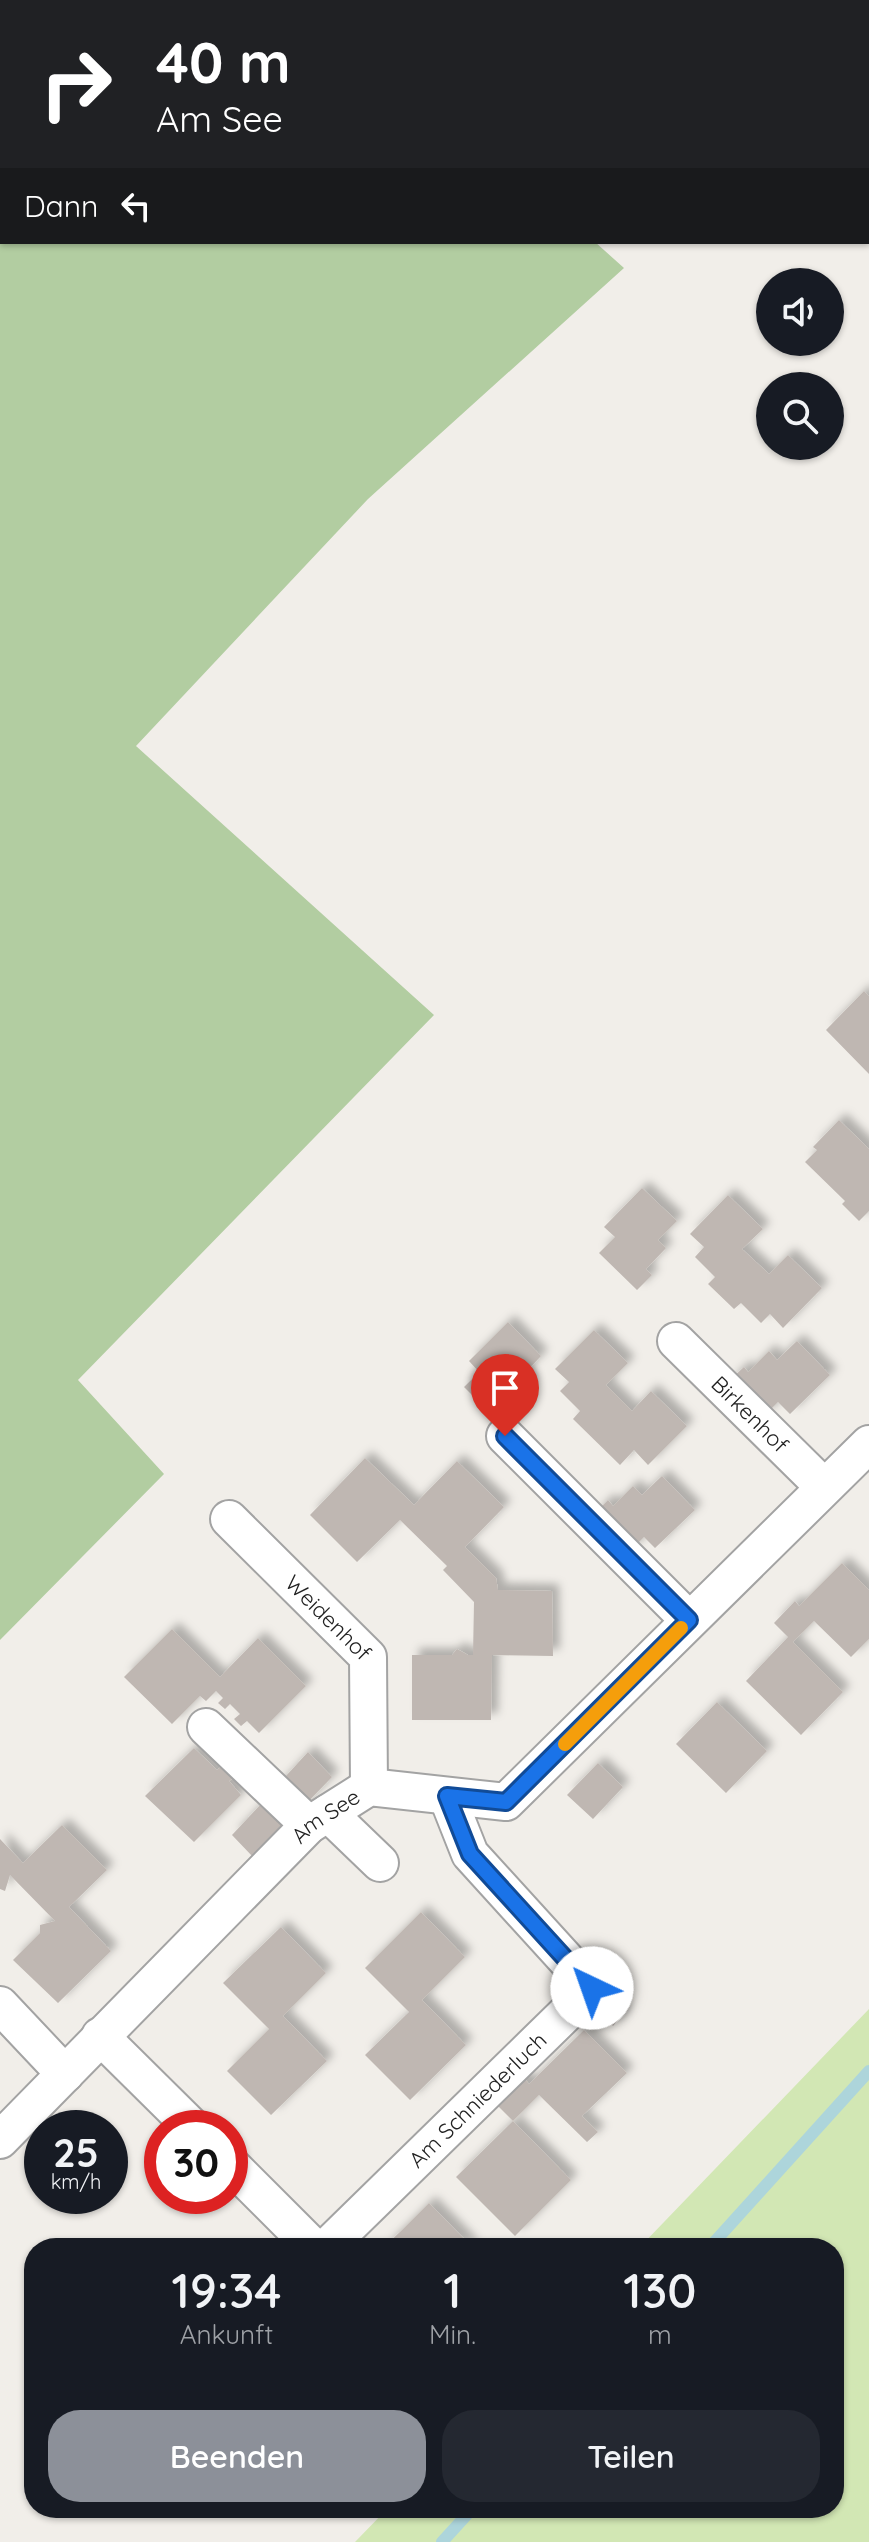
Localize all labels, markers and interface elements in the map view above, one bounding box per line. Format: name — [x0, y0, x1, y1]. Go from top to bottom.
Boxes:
text: 40 m — [156, 27, 291, 97]
icon: right — [24, 32, 128, 136]
text: Am See — [156, 96, 283, 141]
icon: left — [114, 184, 158, 228]
text: Dann — [24, 187, 98, 225]
map controls — [756, 268, 844, 460]
button: sound — [756, 268, 844, 356]
button: search — [756, 372, 844, 460]
pin — [471, 1354, 539, 1436]
icon: arrive — [483, 1366, 527, 1410]
street label: Birkenhof — [705, 1370, 795, 1458]
street label: Weidenhof — [279, 1569, 377, 1666]
street label: Am See — [285, 1782, 365, 1849]
position arrow — [550, 1946, 634, 2030]
street label: Am Schniederluch — [403, 2026, 553, 2173]
speed limit sign: 30 — [144, 2110, 248, 2214]
text: 25 — [53, 2127, 99, 2177]
text: km/h — [51, 2169, 101, 2194]
text: 19:34 — [171, 2260, 282, 2320]
text: 1 — [443, 2260, 462, 2320]
text: 130 — [623, 2260, 697, 2320]
text: Ankunft — [180, 2318, 273, 2351]
text: Min. — [429, 2318, 476, 2351]
text: m — [648, 2318, 672, 2351]
button: Beenden — [48, 2410, 426, 2502]
button: Teilen — [442, 2410, 820, 2502]

